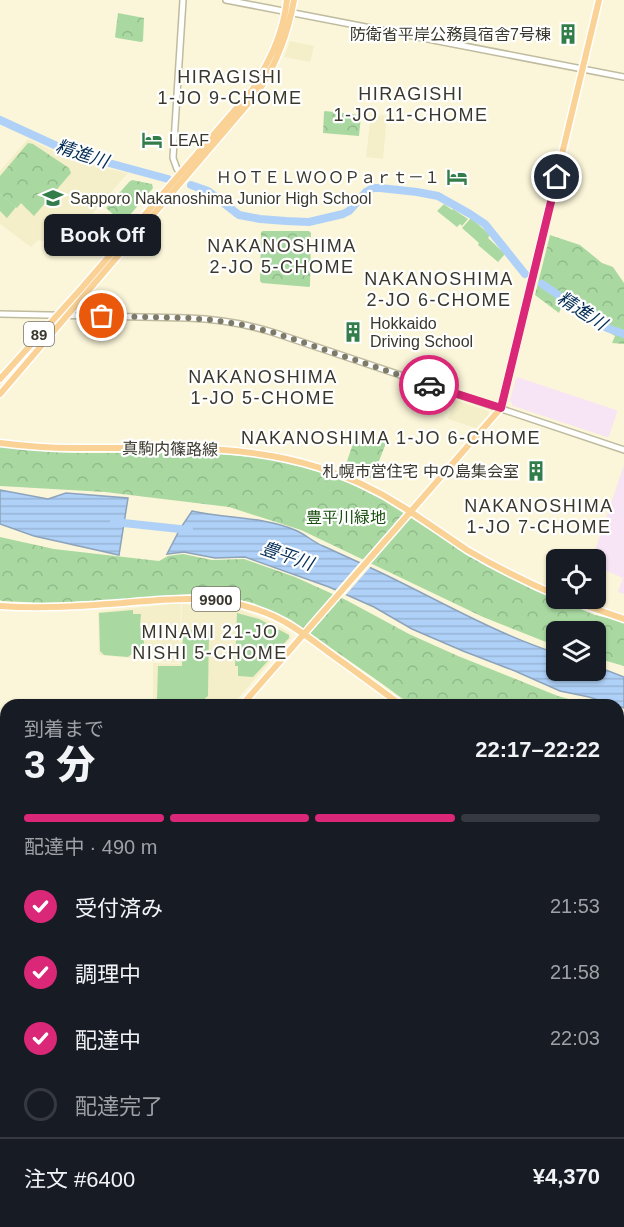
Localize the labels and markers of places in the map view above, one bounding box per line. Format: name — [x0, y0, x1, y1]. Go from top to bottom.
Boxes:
building icon: 防衛省平岸公務員宿舎7号棟 — [556, 22, 580, 46]
place label: 防衛省平岸公務員宿舎7号棟 — [350, 26, 551, 43]
hotel icon: LEAF — [140, 128, 164, 152]
place label: LEAF — [169, 132, 209, 149]
pin — [531, 151, 582, 202]
hotel icon: ＨＯＴＥＬＷＯＯＰａｒｔ－１ — [445, 165, 469, 189]
place label: ＨＯＴＥＬＷＯＯＰａｒｔ－１ — [216, 169, 440, 186]
school or university icon: Sapporo Nakanoshima Junior High School — [41, 186, 65, 210]
place label: Sapporo Nakanoshima Junior High School — [70, 190, 372, 207]
callout: Book Off — [44, 214, 160, 256]
pin — [76, 290, 127, 341]
place label: Hokkaido Driving School — [370, 315, 473, 350]
building icon: Hokkaido Driving School — [341, 320, 365, 344]
building icon: 札幌市営住宅 中の島集会室 — [524, 459, 548, 483]
place label: 札幌市営住宅 中の島集会室 — [323, 463, 519, 480]

